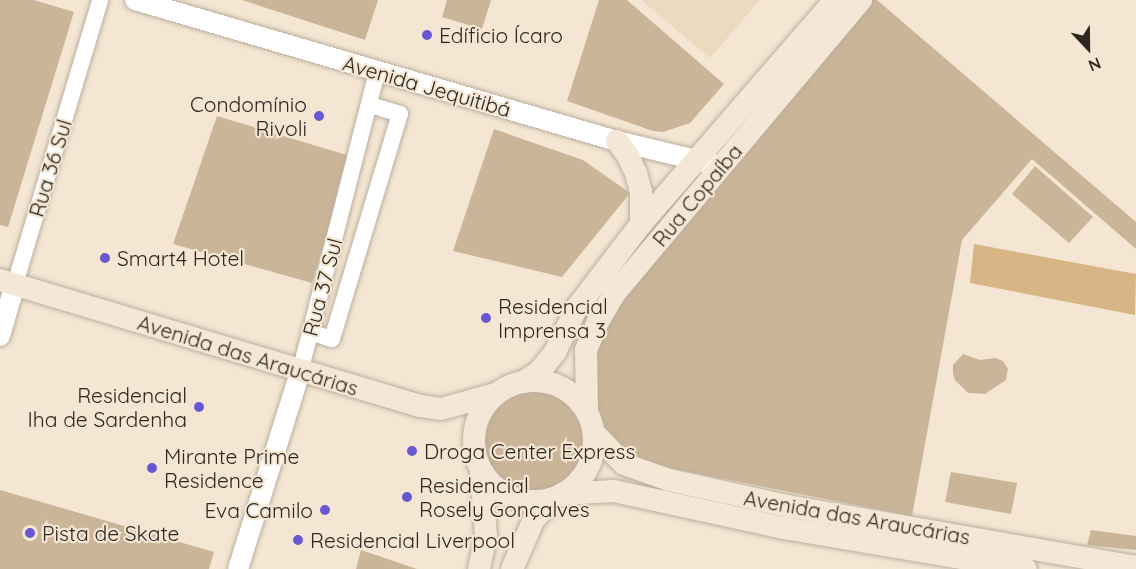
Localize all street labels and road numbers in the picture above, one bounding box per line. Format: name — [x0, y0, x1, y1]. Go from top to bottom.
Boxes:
street label: Avenida Jequitibá — [340, 50, 514, 122]
street label: Rua 36 Sul — [23, 116, 77, 220]
street label: Rua Copaíba — [647, 139, 747, 251]
street label: Rua 37 Sul — [297, 235, 347, 339]
street label: Avenida das Araucárias — [135, 309, 361, 401]
street label: Avenida das Araucárias — [742, 485, 972, 549]

